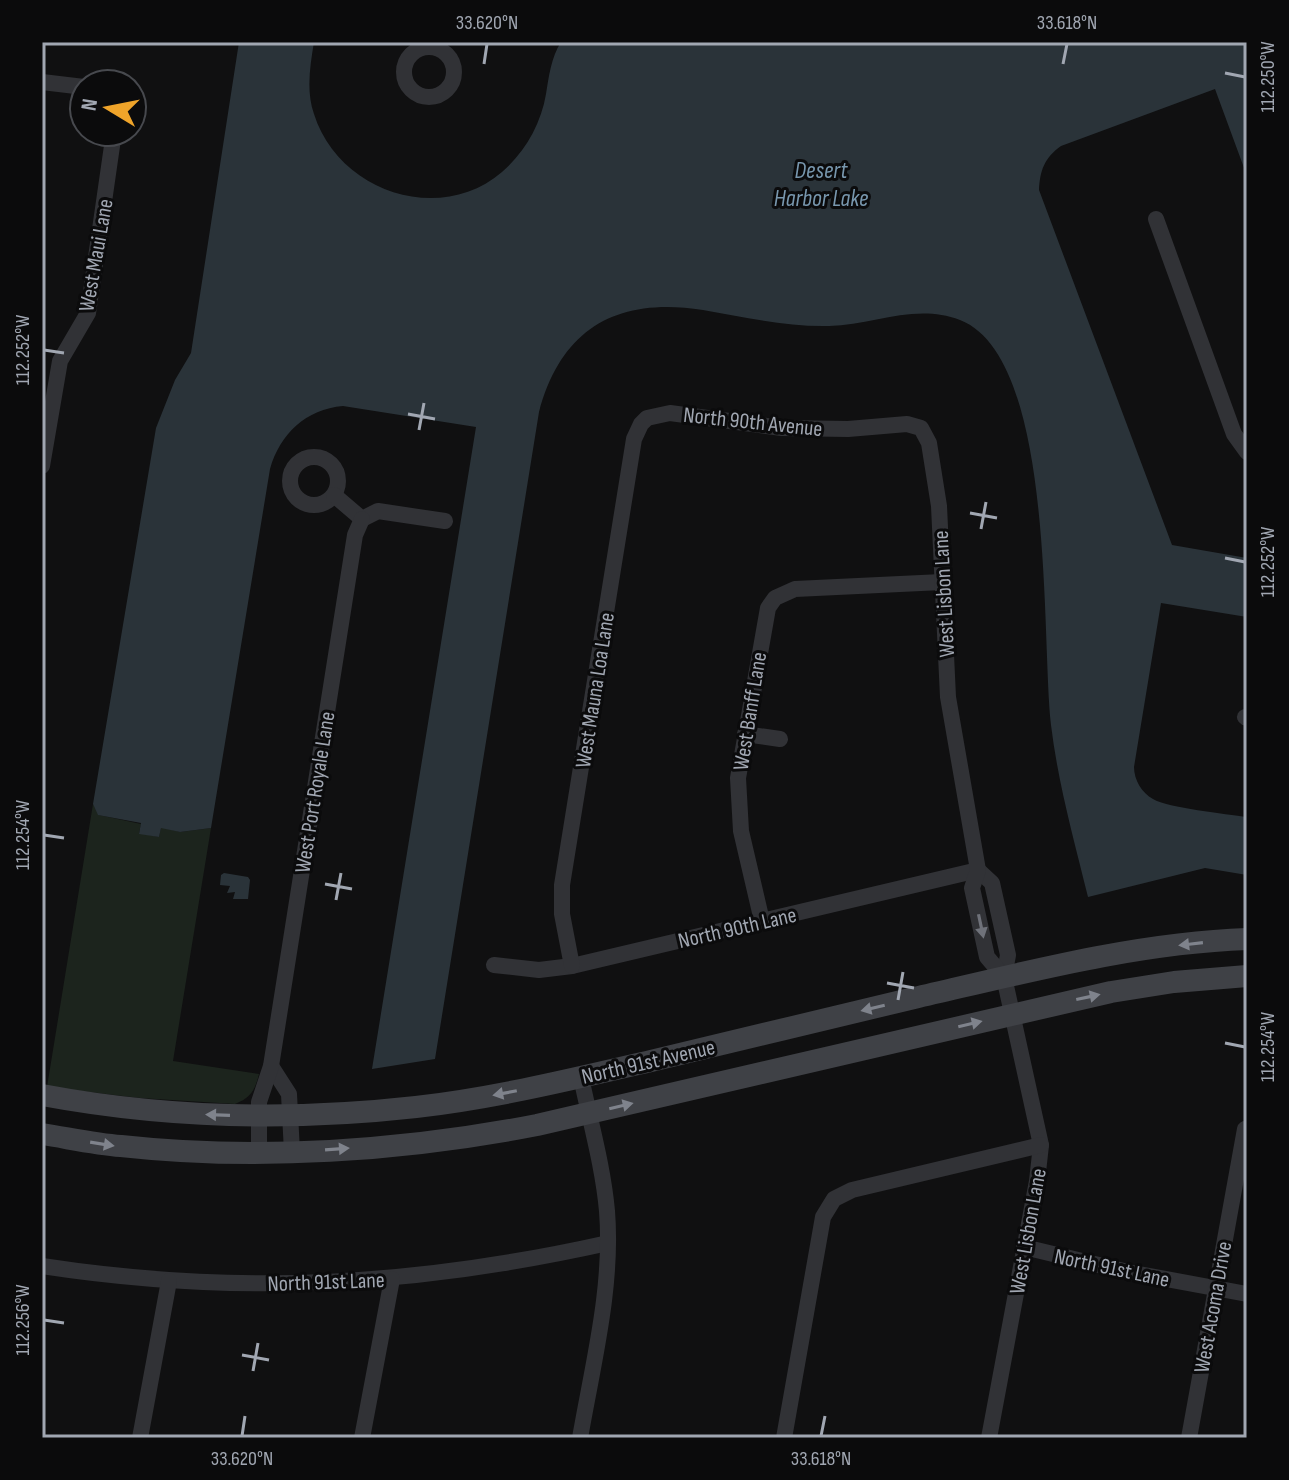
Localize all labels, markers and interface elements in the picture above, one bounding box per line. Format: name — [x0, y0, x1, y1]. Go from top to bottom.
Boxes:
text: 33.620°N — [456, 11, 518, 35]
text: 33.618°N — [1037, 11, 1097, 35]
text: 112.250°W — [1256, 41, 1280, 113]
north arrow — [68, 68, 148, 148]
text: N — [75, 97, 104, 113]
water label: Desert Harbor Lake — [774, 156, 868, 213]
street label: West Maui Lane — [73, 197, 120, 314]
text: 112.252°W — [11, 315, 35, 385]
street label: North 90th Avenue — [682, 402, 824, 443]
text: 112.252°W — [1256, 527, 1280, 597]
street label: West Lisbon Lane — [928, 530, 961, 658]
street label: West Mauna Loa Lane — [570, 611, 621, 770]
street label: West Banff Lane — [728, 650, 773, 772]
street label: West Port Royale Lane — [289, 710, 342, 875]
text: 112.254°W — [11, 800, 35, 870]
street label: North 90th Lane — [676, 902, 799, 955]
one-way arrow — [975, 913, 988, 938]
one-way arrow — [1178, 937, 1203, 950]
one-way arrow — [1076, 990, 1101, 1003]
one-way arrow — [861, 1002, 886, 1015]
text: 112.254°W — [1256, 1012, 1280, 1082]
one-way arrow — [957, 1017, 982, 1030]
street label: North 91st Avenue — [579, 1034, 718, 1091]
one-way arrow — [492, 1087, 517, 1100]
one-way arrow — [609, 1099, 634, 1112]
one-way arrow — [205, 1108, 230, 1121]
one-way arrow — [90, 1138, 115, 1150]
one-way arrow — [325, 1142, 350, 1155]
street label: West Lisbon Lane — [1004, 1166, 1053, 1296]
street label: West Acoma Drive — [1189, 1239, 1238, 1375]
street label: North 91st Lane — [1052, 1243, 1172, 1294]
street label: North 91st Lane — [267, 1267, 385, 1298]
text: 112.256°W — [11, 1285, 35, 1355]
text: 33.620°N — [211, 1447, 273, 1471]
text: 33.618°N — [791, 1447, 851, 1471]

